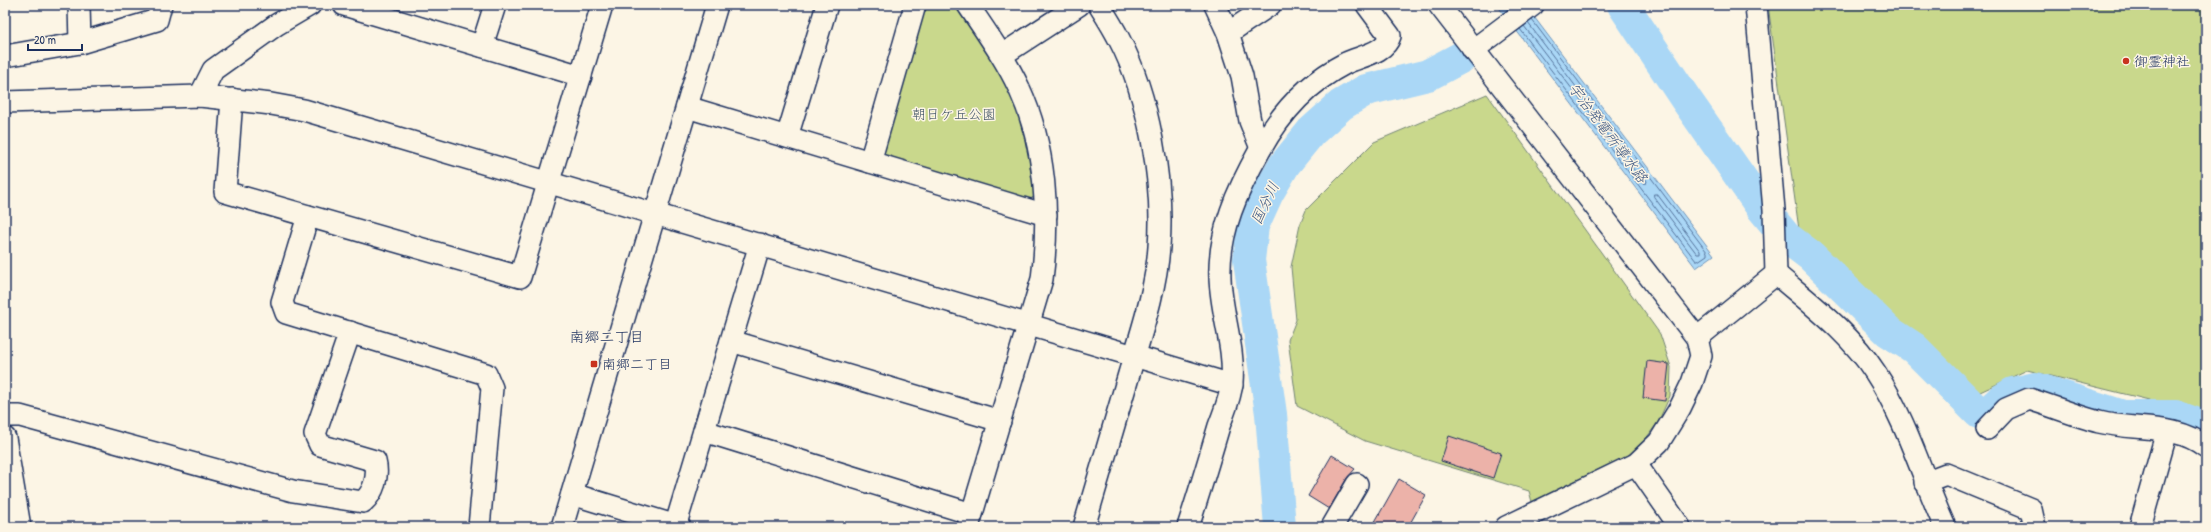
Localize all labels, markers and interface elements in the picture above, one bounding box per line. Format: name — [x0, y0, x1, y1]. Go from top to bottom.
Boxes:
scale bar — [28, 26, 82, 52]
text: 20 m — [34, 31, 56, 48]
place label: 御霊神社 — [2134, 51, 2190, 70]
marker: 御霊神社 — [2121, 56, 2131, 66]
water label: 宇治発電所導水路 — [1564, 78, 1653, 188]
park label: 朝日ケ丘公園 — [912, 104, 996, 123]
water label: 国分川 — [1245, 178, 1284, 228]
district label: 南郷二丁目 — [569, 326, 645, 347]
place label: 南郷二丁目 — [602, 354, 672, 373]
marker: 南郷二丁目 — [589, 359, 599, 369]

